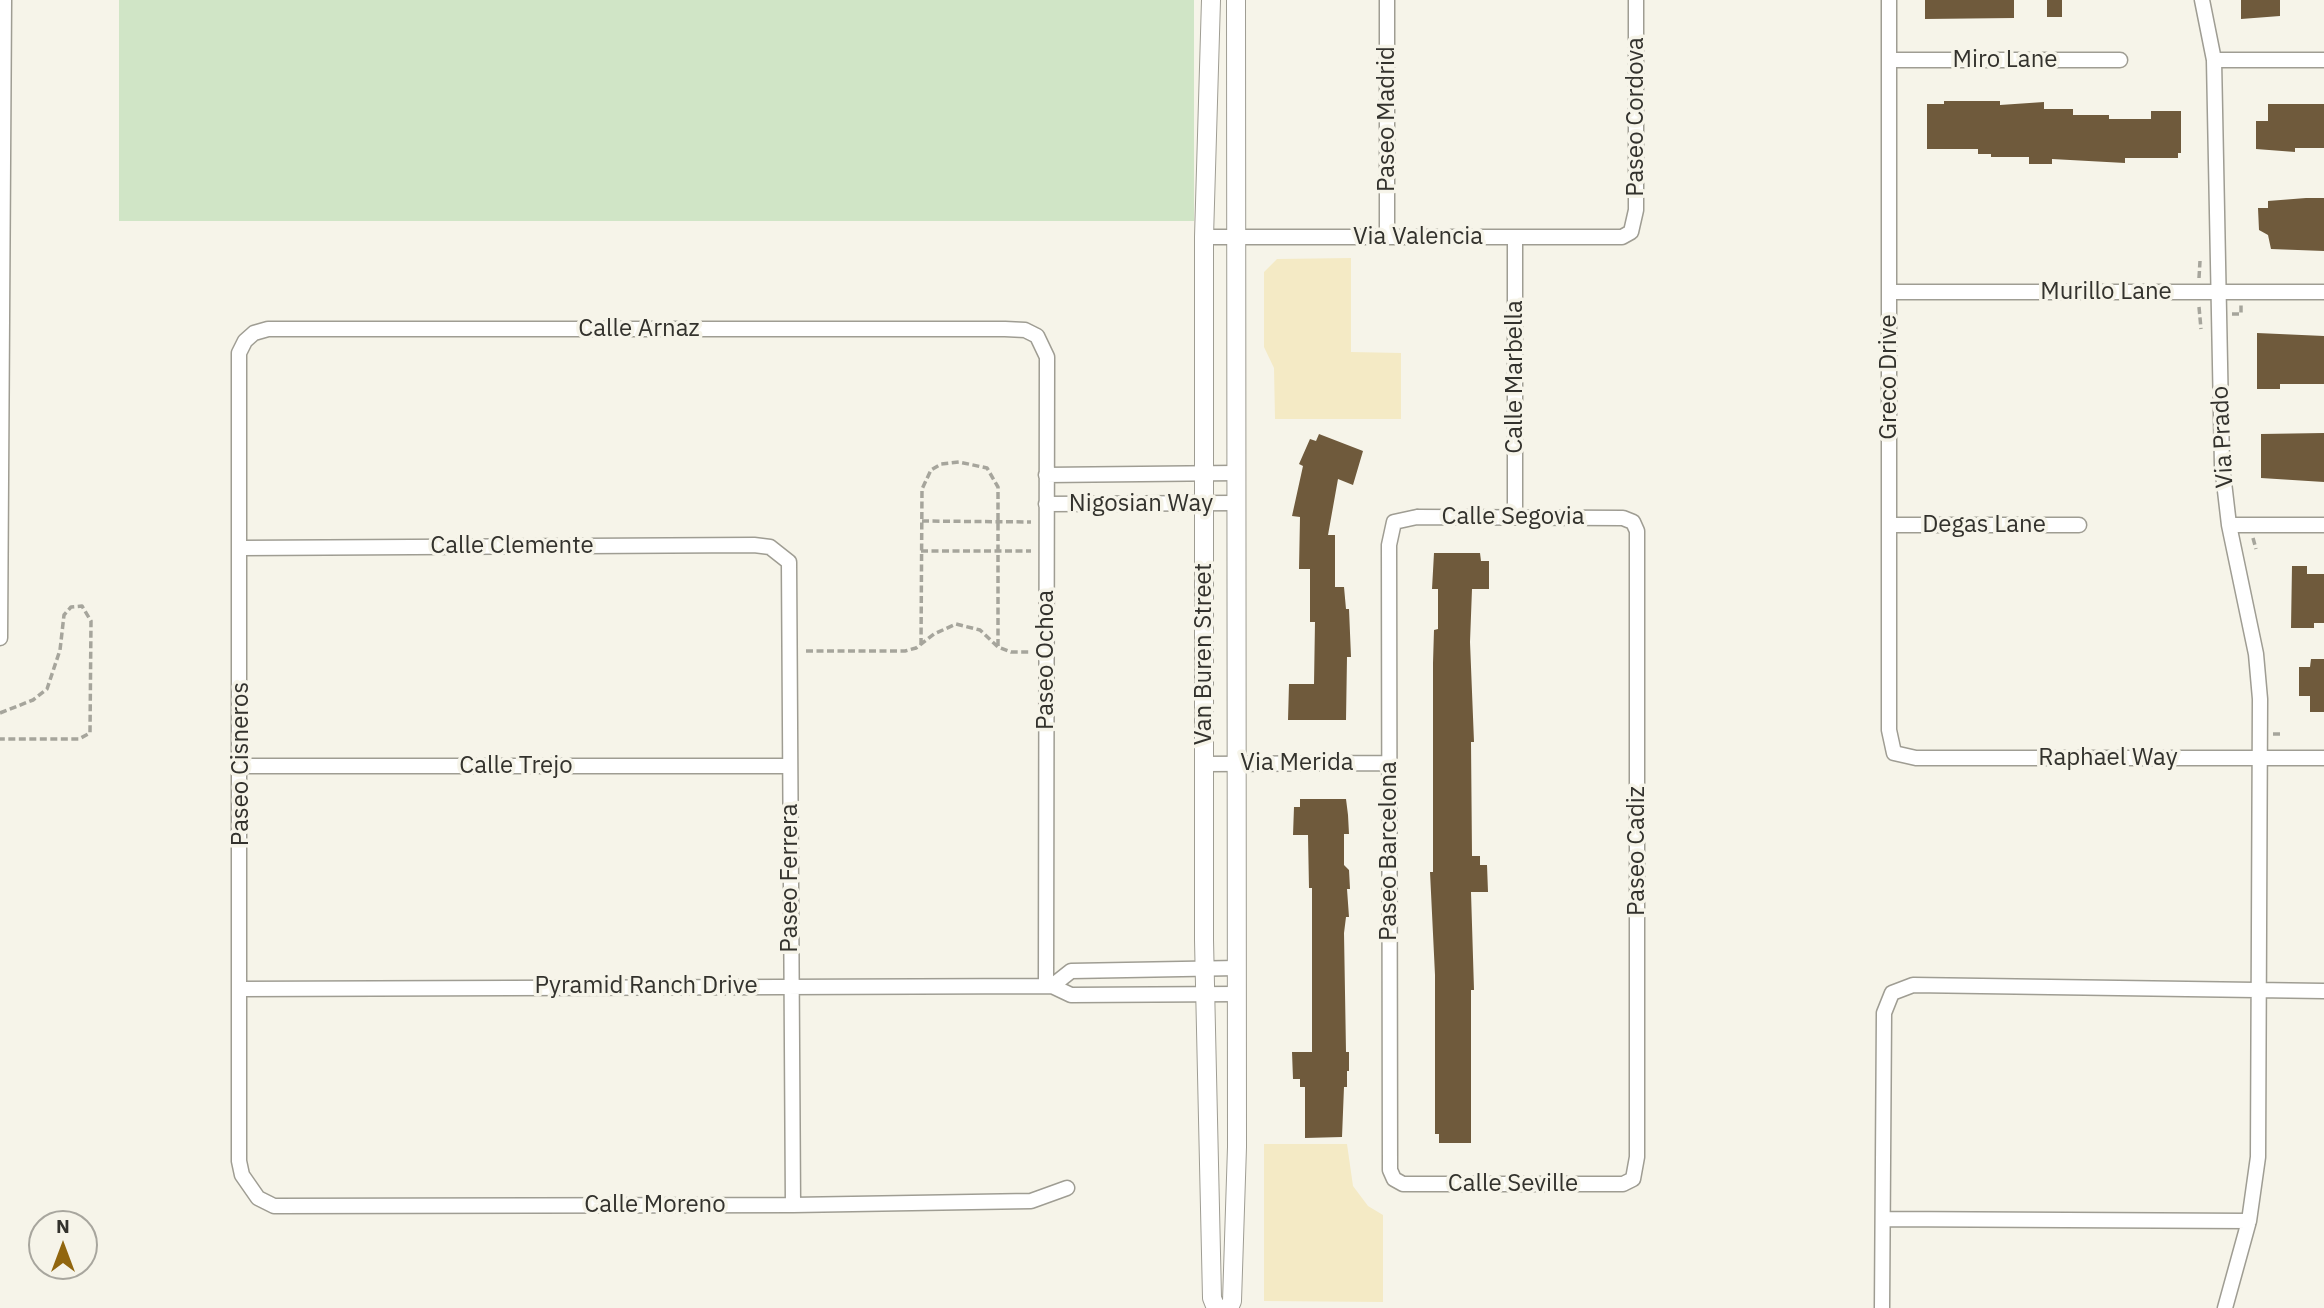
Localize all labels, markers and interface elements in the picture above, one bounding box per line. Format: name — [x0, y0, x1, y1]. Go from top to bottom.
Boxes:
street label: Paseo Cordova — [1622, 37, 1650, 197]
street label: Paseo Madrid — [1373, 46, 1401, 192]
street label: Miro Lane — [1953, 46, 2057, 74]
street label: Via Valencia — [1353, 223, 1483, 251]
street label: Murillo Lane — [2040, 278, 2172, 306]
street label: Calle Marbella — [1501, 300, 1529, 454]
street label: Greco Drive — [1875, 314, 1903, 440]
street label: Calle Arnaz — [578, 315, 700, 343]
street label: Via Prado — [2206, 385, 2240, 489]
street label: Nigosian Way — [1069, 490, 1213, 518]
street label: Calle Segovia — [1441, 503, 1585, 531]
street label: Degas Lane — [1922, 511, 2046, 539]
street label: Calle Clemente — [430, 532, 594, 560]
street label: Van Buren Street — [1190, 563, 1218, 745]
street label: Paseo Ochoa — [1032, 590, 1060, 730]
street label: Paseo Cisneros — [227, 682, 255, 846]
street label: Raphael Way — [2038, 744, 2178, 772]
street label: Via Merida — [1240, 749, 1354, 777]
street label: Calle Trejo — [459, 752, 573, 780]
street label: Paseo Barcelona — [1375, 761, 1403, 941]
street label: Paseo Cadiz — [1623, 786, 1651, 916]
street label: Paseo Ferrera — [776, 803, 804, 953]
street label: Pyramid Ranch Drive — [534, 972, 758, 1000]
street label: Calle Seville — [1448, 1170, 1578, 1198]
street label: Calle Moreno — [584, 1191, 726, 1219]
north arrow — [28, 1210, 98, 1280]
text: N — [56, 1214, 70, 1238]

